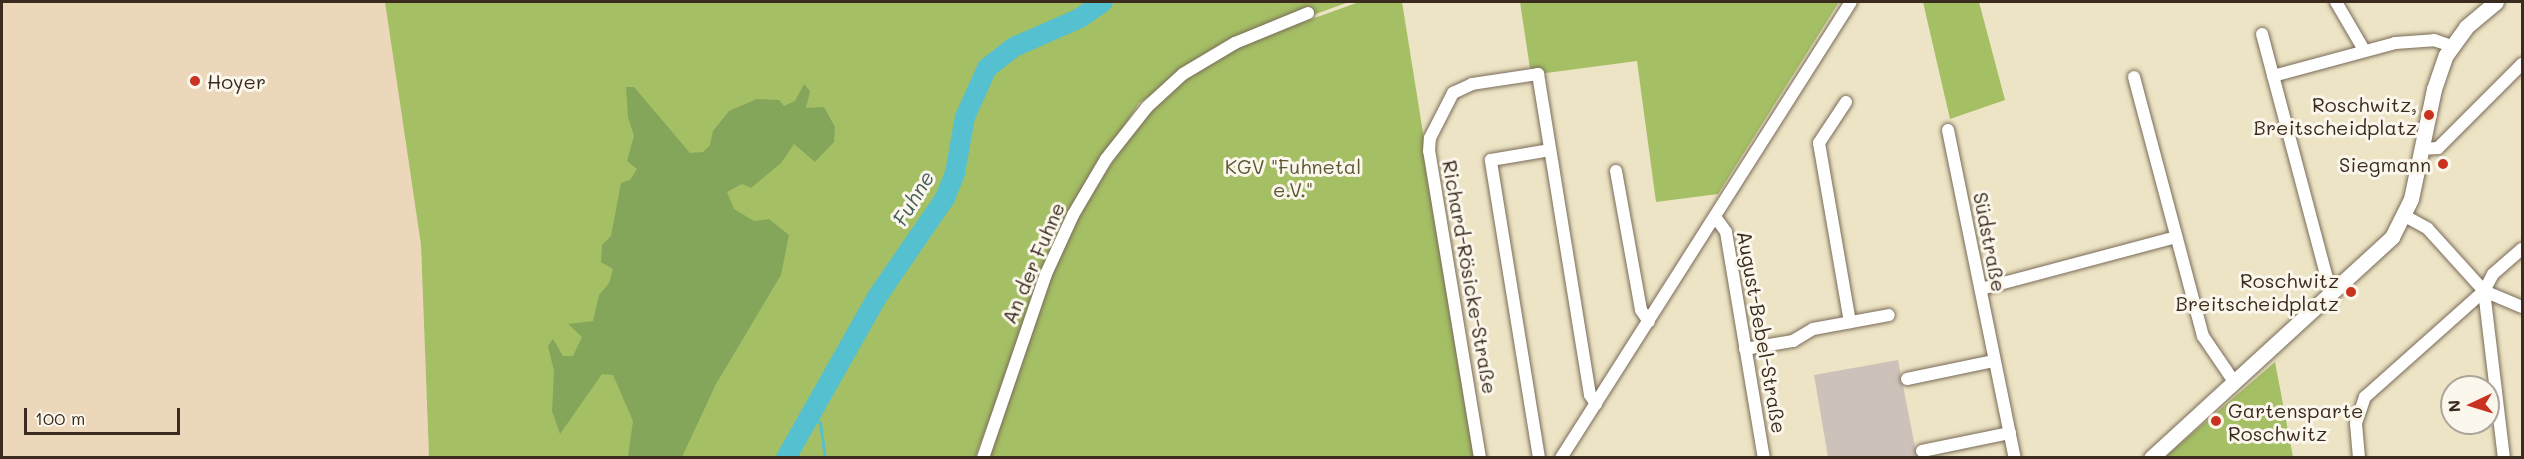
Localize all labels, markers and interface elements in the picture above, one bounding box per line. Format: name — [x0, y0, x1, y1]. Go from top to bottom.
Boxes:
place label: Hoyer — [207, 69, 266, 93]
marker: Hoyer — [188, 74, 202, 88]
place label: Roschwitz, Breitscheidplatz — [2254, 92, 2417, 139]
marker: Roschwitz, Breitscheidplatz — [2422, 108, 2436, 122]
place label: Siegmann — [2339, 152, 2431, 176]
park label: KGV "Fuhnetal e.V." — [1225, 155, 1361, 202]
marker: Siegmann — [2436, 157, 2450, 171]
street label: Richard-Rösicke-Straße — [1438, 158, 1502, 396]
water label: Fuhne — [887, 166, 939, 230]
street label: Südstraße — [1969, 190, 2011, 294]
street label: An der Fuhne — [997, 199, 1069, 327]
street label: August-Bebel-Straße — [1732, 229, 1792, 435]
place label: Roschwitz Breitscheidplatz — [2176, 268, 2339, 315]
marker: Roschwitz Breitscheidplatz — [2344, 285, 2358, 299]
north arrow — [2440, 375, 2500, 435]
scale bar — [27, 396, 183, 434]
place label: Gartensparte Roschwitz — [2228, 398, 2363, 445]
text: N — [2443, 399, 2464, 413]
text: 100 m — [35, 406, 85, 430]
marker: Gartensparte Roschwitz — [2209, 414, 2223, 428]

